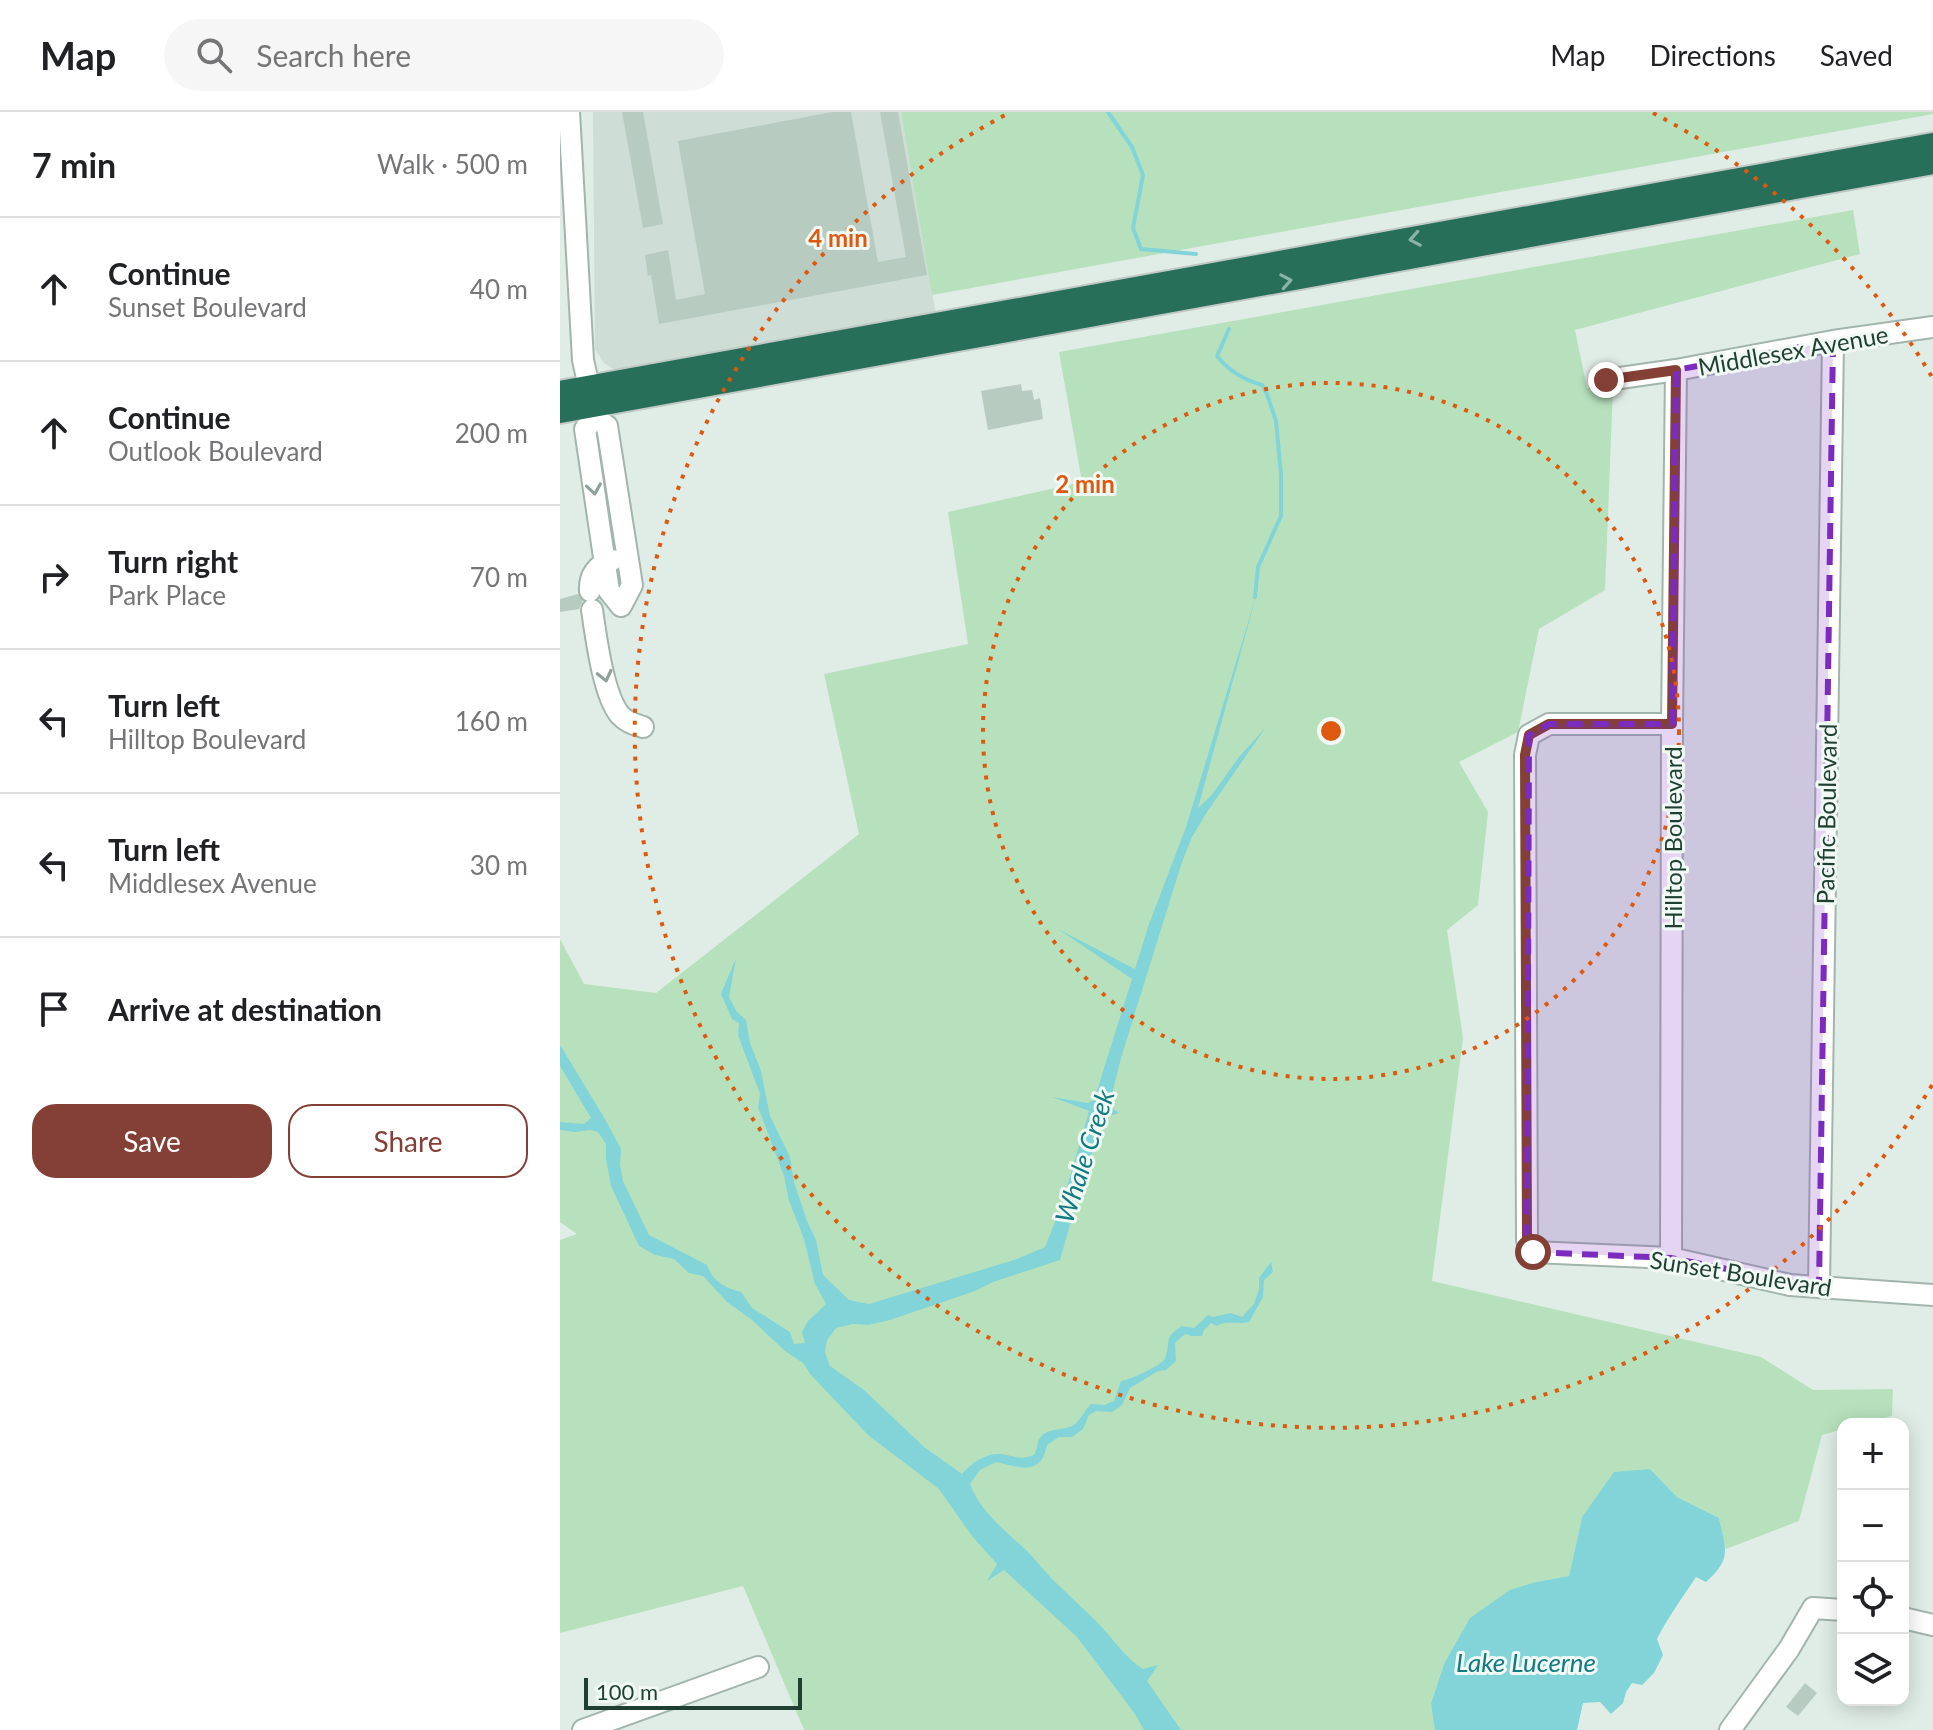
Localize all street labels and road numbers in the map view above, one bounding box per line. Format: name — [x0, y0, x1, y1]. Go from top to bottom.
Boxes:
street label: Middlesex Avenue — [1696, 319, 1890, 381]
street label: Pacific Boulevard — [1810, 723, 1842, 905]
street label: Hilltop Boulevard — [1658, 746, 1687, 930]
street label: Sunset Boulevard — [1648, 1244, 1834, 1302]

